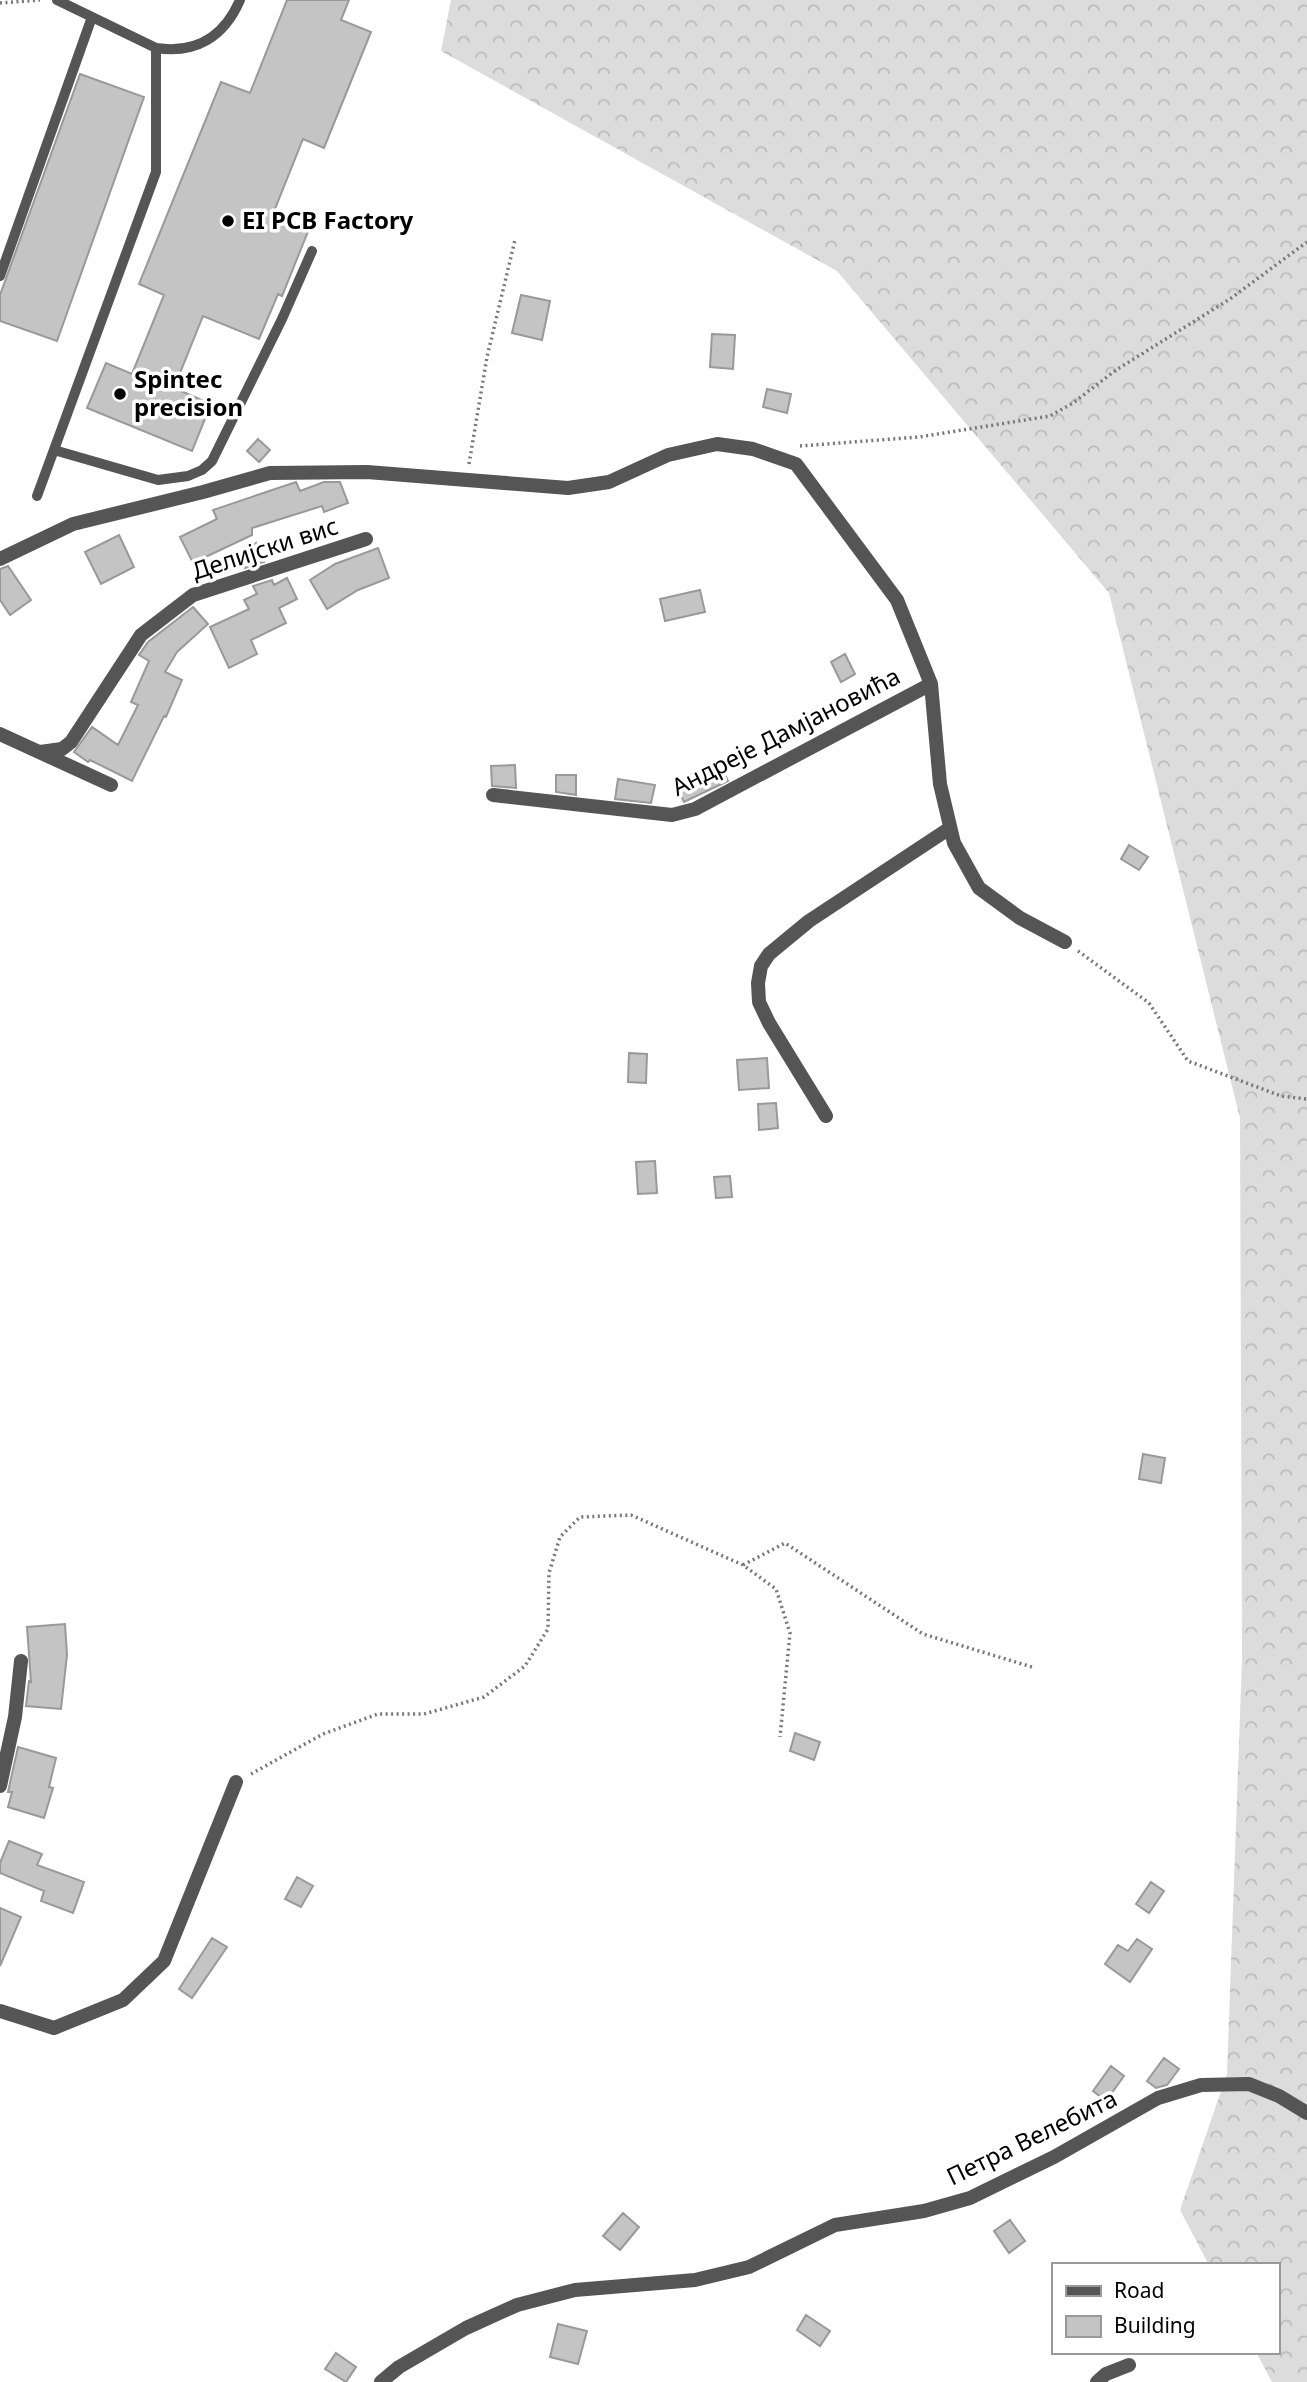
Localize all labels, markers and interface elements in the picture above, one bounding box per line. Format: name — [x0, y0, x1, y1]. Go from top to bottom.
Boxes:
place label: EI PCB Factory — [242, 203, 414, 236]
marker: EI PCB Factory — [220, 213, 236, 229]
place label: Spintec precision — [134, 362, 243, 423]
marker: Spintec precision — [112, 386, 128, 402]
street label: Делијски вис — [187, 508, 342, 587]
street label: Андреје Дамјановића — [665, 659, 905, 803]
street label: Петра Велебита — [941, 2081, 1122, 2192]
legend — [1052, 2263, 1279, 2354]
text: Road — [1114, 2276, 1164, 2304]
text: Building — [1114, 2311, 1196, 2339]

